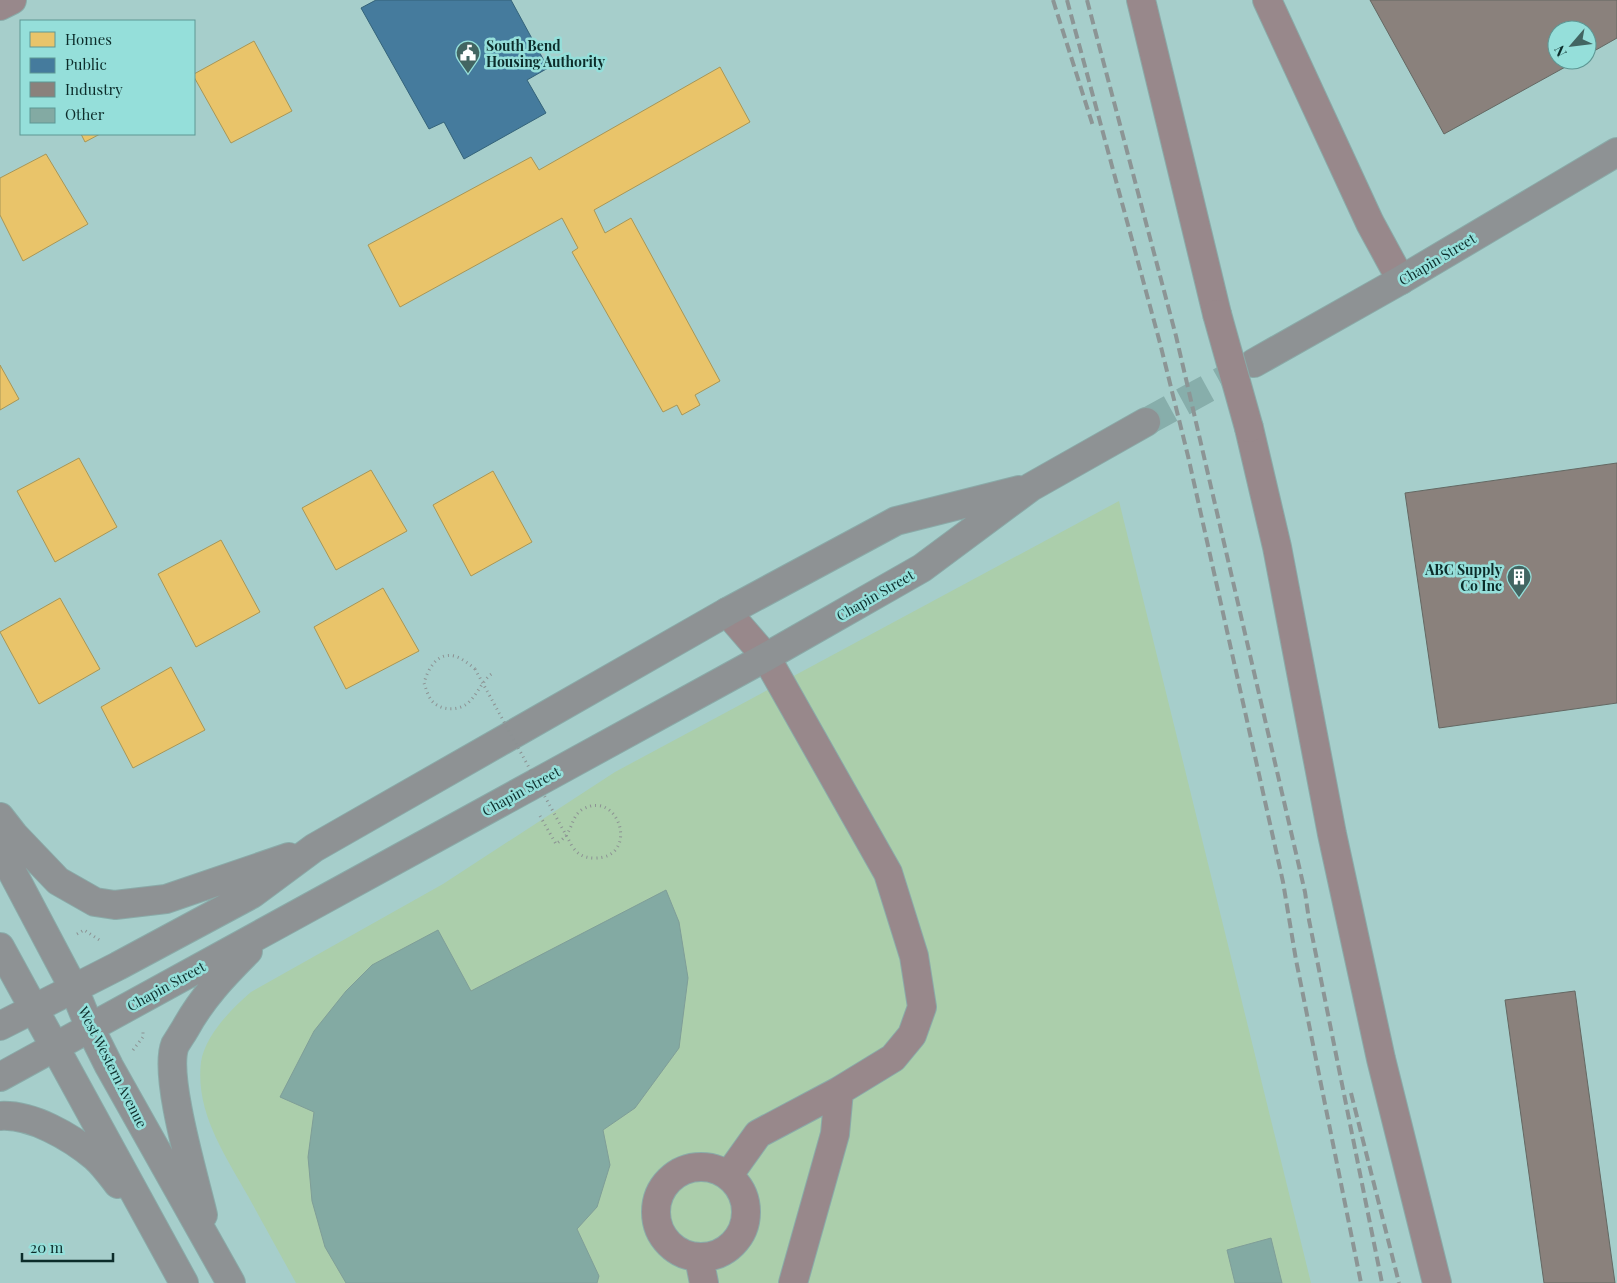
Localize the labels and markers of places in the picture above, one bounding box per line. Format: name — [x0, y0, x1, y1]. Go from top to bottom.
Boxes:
place label: South Bend Housing Authority — [486, 36, 606, 71]
public building icon: South Bend Housing Authority — [455, 40, 481, 74]
place label: ABC Supply Co Inc — [1424, 560, 1503, 595]
building icon: ABC Supply Co Inc — [1506, 564, 1532, 598]

